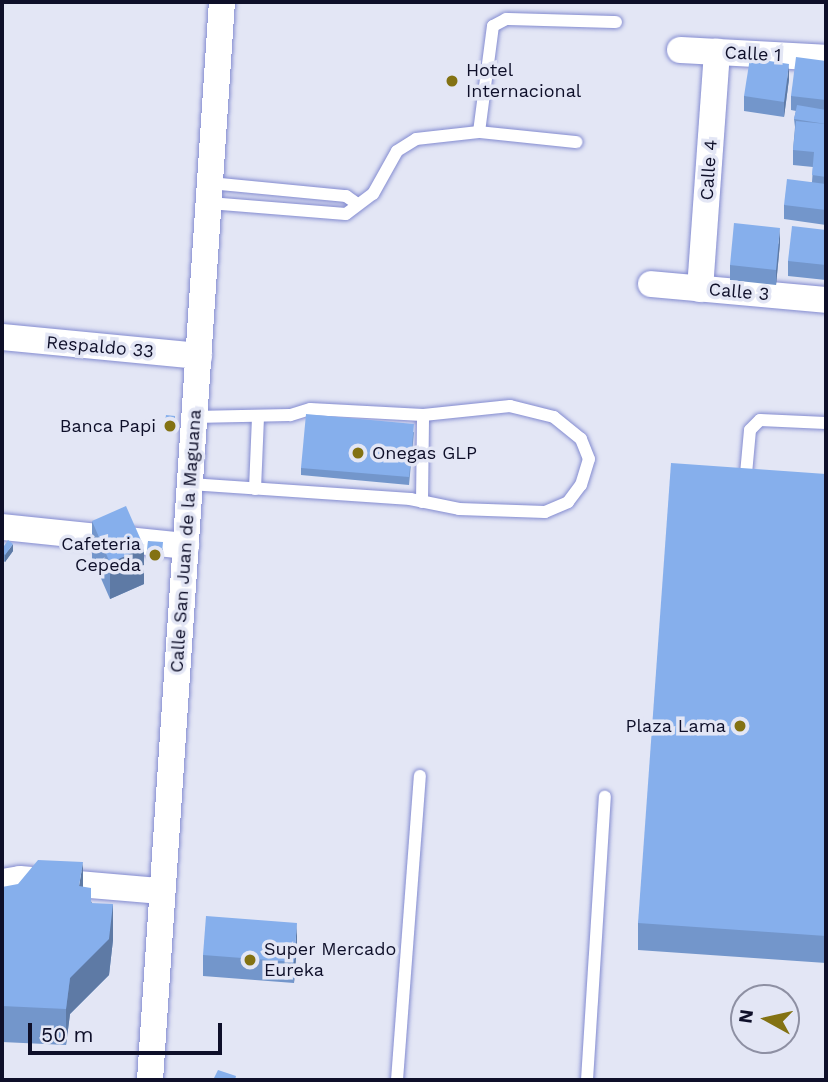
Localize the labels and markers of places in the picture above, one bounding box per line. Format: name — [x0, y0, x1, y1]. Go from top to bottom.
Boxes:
place label: Hotel Internacional — [466, 60, 581, 102]
marker: Hotel Internacional — [444, 73, 460, 89]
place label: Banca Papi — [59, 415, 156, 437]
marker: Banca Papi — [162, 418, 178, 434]
place label: Onegas GLP — [372, 442, 477, 464]
marker: Onegas GLP — [350, 445, 366, 461]
place label: Cafeteria Cepeda — [61, 534, 141, 576]
marker: Cafeteria Cepeda — [147, 547, 163, 563]
place label: Plaza Lama — [625, 715, 726, 737]
marker: Plaza Lama — [732, 718, 748, 734]
place label: Super Mercado Eureka — [264, 939, 397, 982]
marker: Super Mercado Eureka — [242, 952, 258, 968]

